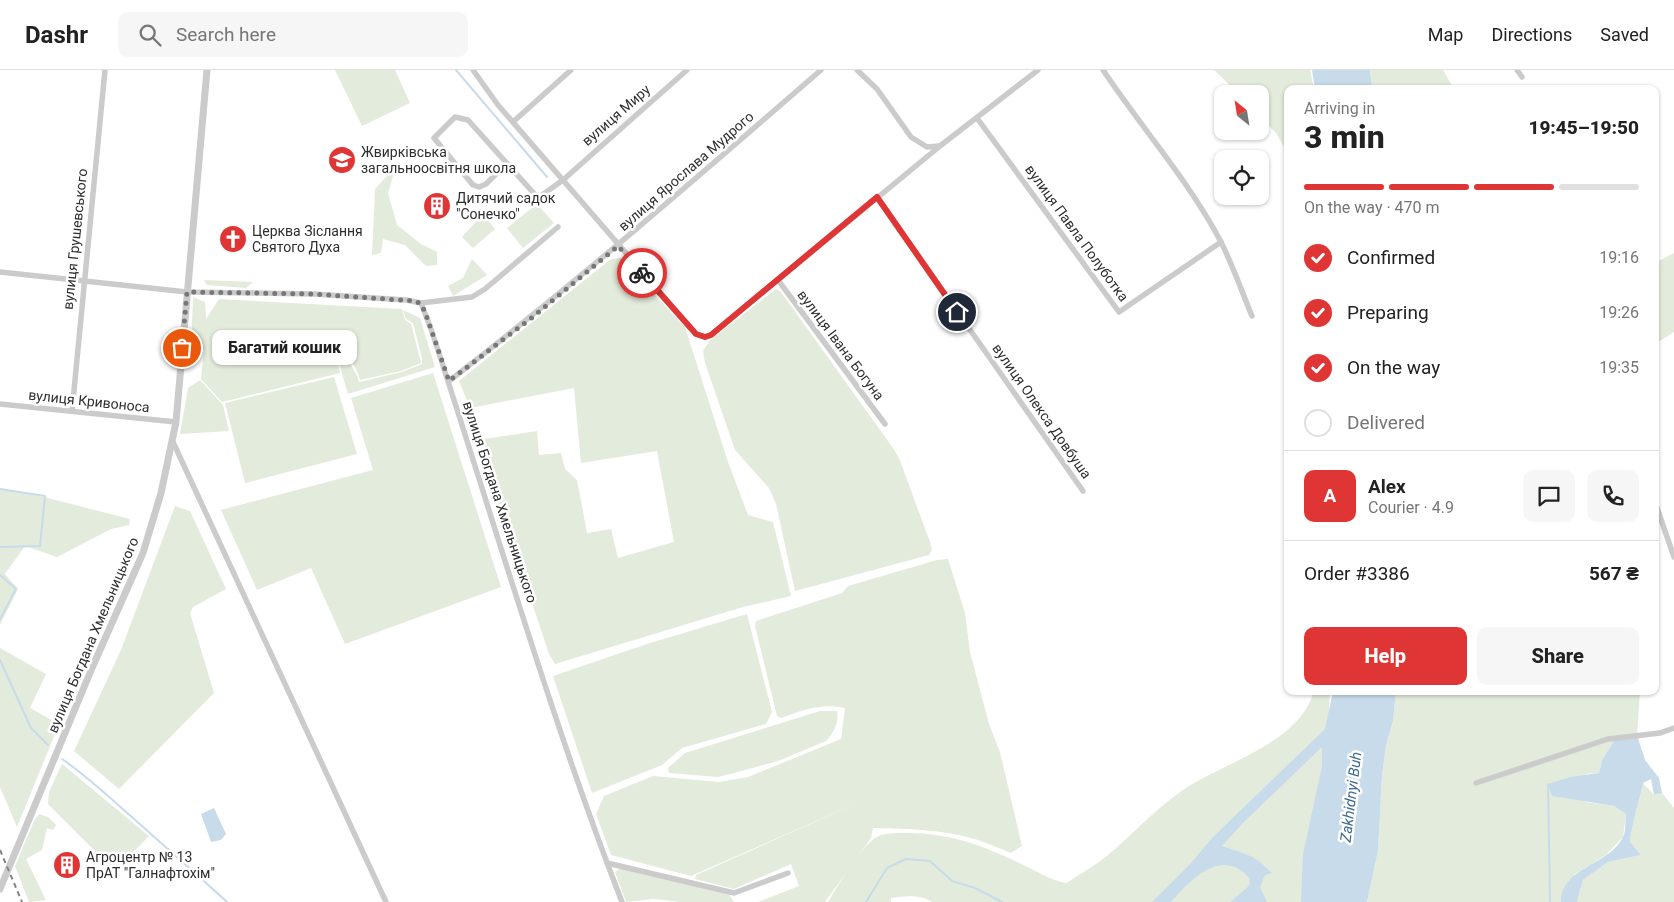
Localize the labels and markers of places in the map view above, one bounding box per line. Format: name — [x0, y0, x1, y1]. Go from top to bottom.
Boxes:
place label: Жвирківська загальноосвітня школа — [361, 144, 516, 176]
school or university icon: Жвирківська загальноосвітня школа — [327, 145, 357, 175]
place label: Дитячий садок "Сонечко" — [456, 190, 556, 222]
building icon: Дитячий садок "Сонечко" — [422, 191, 452, 221]
place label: Церква Зіслання Святого Духа — [252, 223, 363, 255]
church icon: Церква Зіслання Святого Духа — [218, 224, 248, 254]
pin — [936, 291, 978, 333]
pin — [161, 327, 203, 369]
callout: Багатий кошик — [212, 330, 357, 366]
place label: Агроцентр № 13 ПрАТ "Галнафтохім" — [86, 849, 215, 881]
building icon: Агроцентр № 13 ПрАТ "Галнафтохім" — [52, 850, 82, 880]

